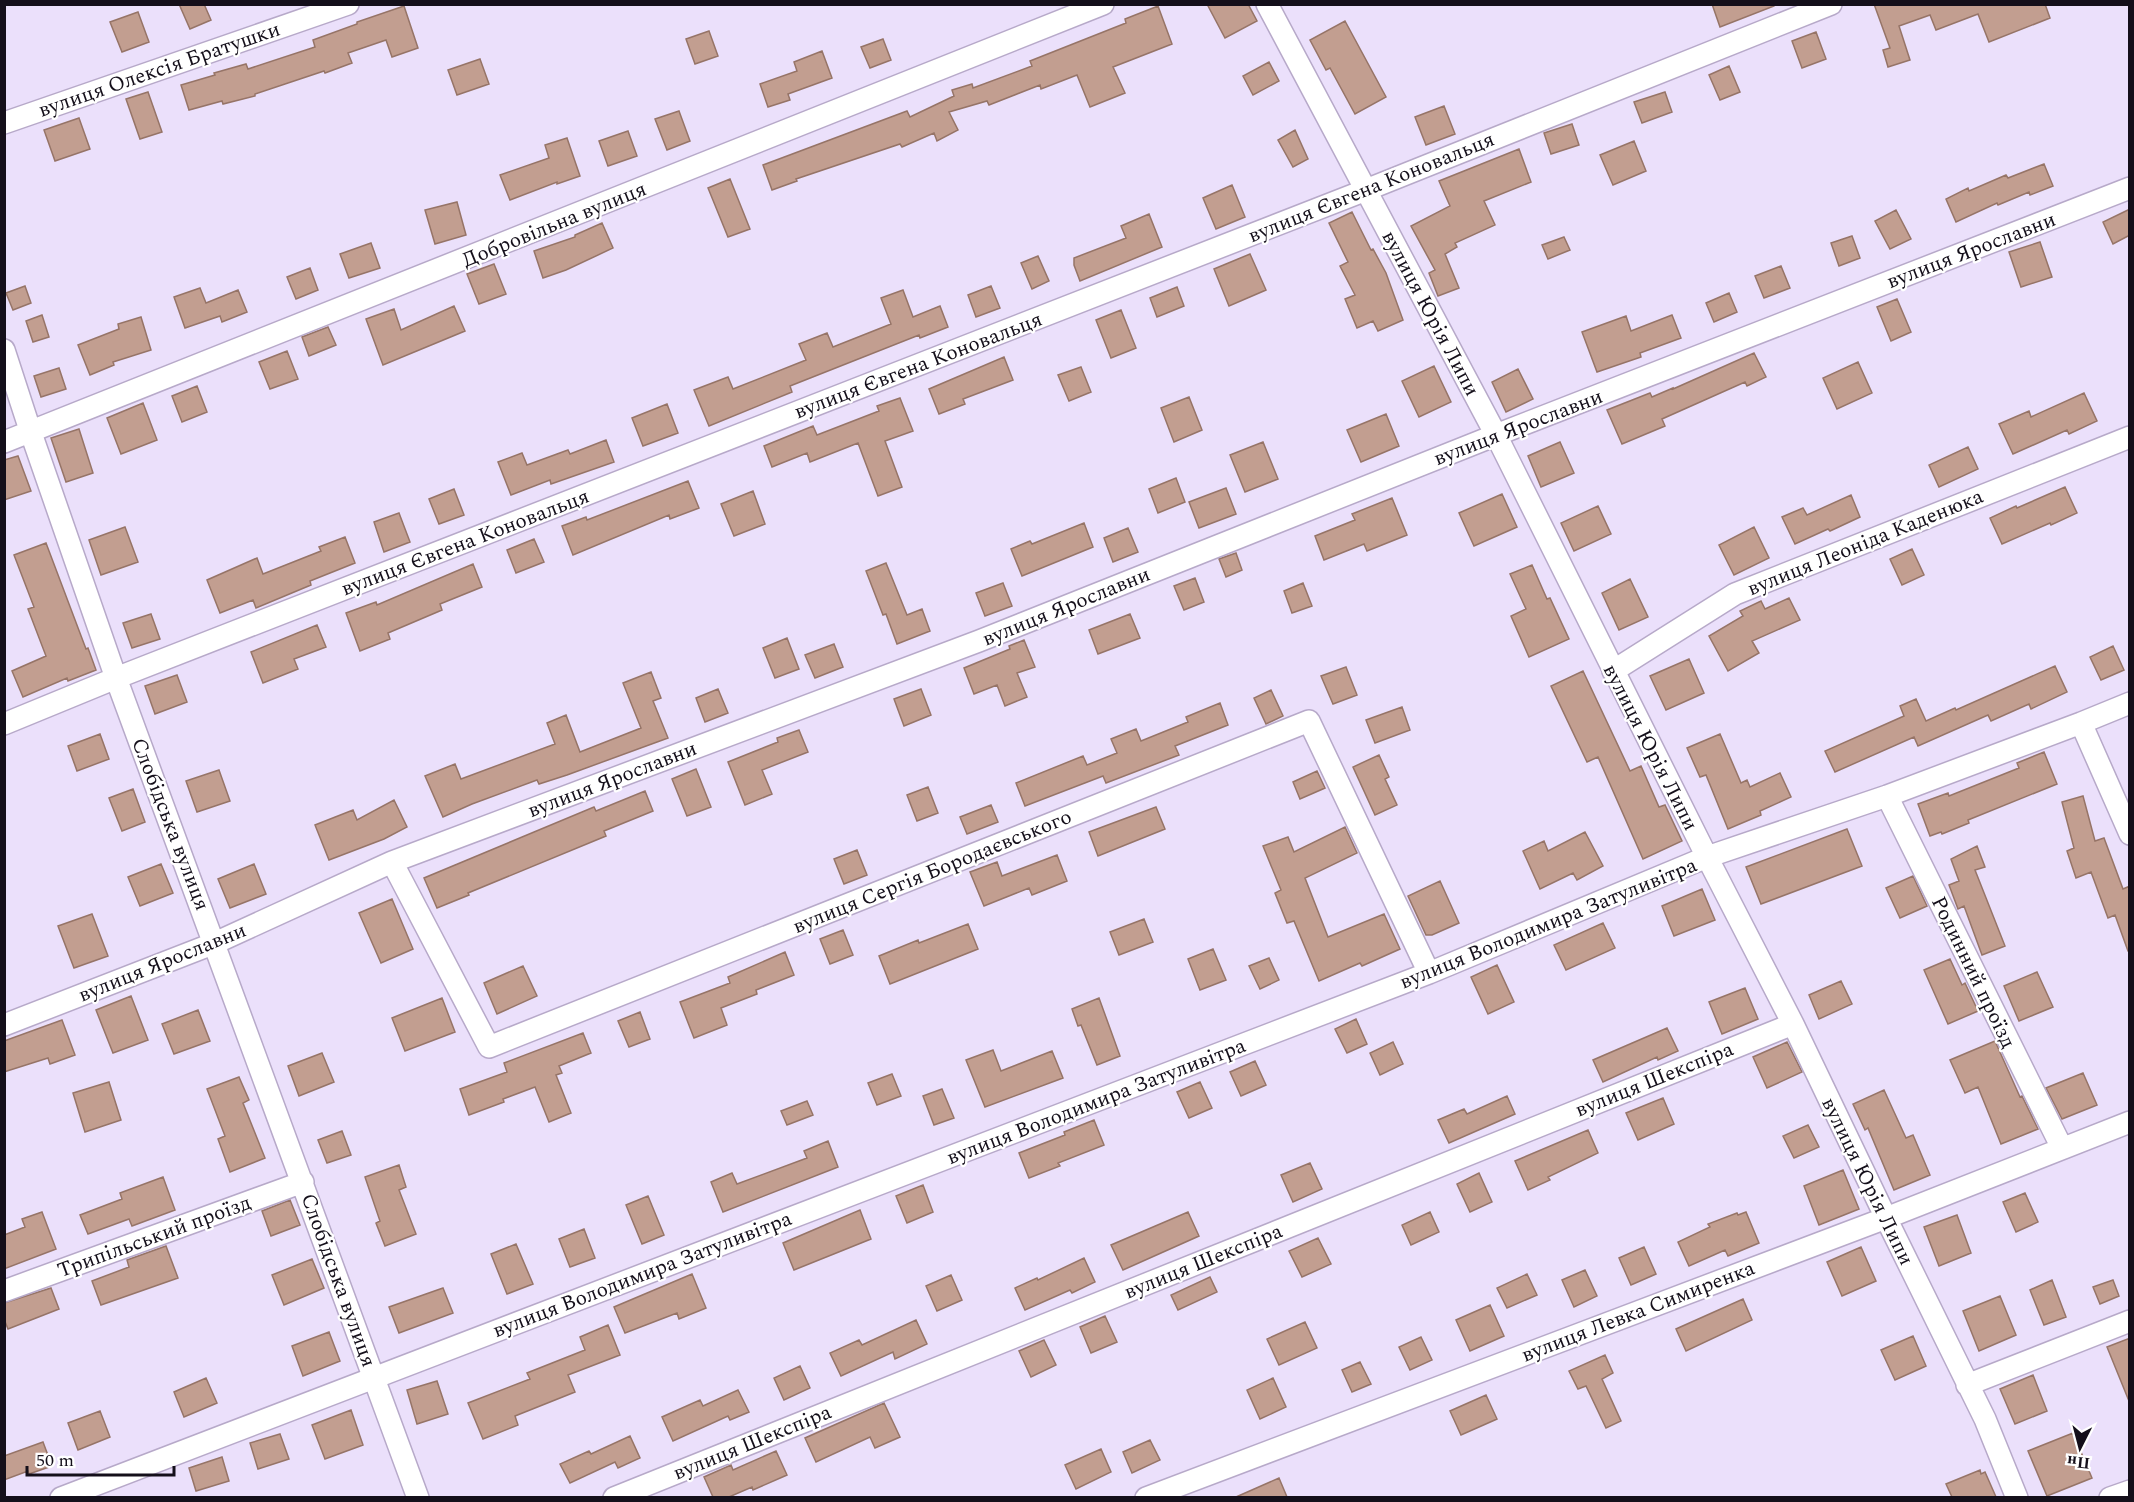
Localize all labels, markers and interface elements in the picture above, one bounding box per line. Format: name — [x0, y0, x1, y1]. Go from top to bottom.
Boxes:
street label: вулиця Олексія Братушки — [34, 13, 285, 126]
street label: вулиця Євгена Коновальця — [1243, 124, 1500, 252]
street label: Добровільна вулиця — [457, 173, 651, 277]
street label: вулиця Ярославни — [1882, 204, 2061, 298]
street label: вулиця Юрія Липи — [1373, 225, 1487, 402]
street label: вулиця Євгена Коновальця — [790, 304, 1047, 428]
street label: вулиця Ярославни — [1429, 381, 1608, 475]
street label: вулиця Євгена Коновальця — [337, 481, 594, 605]
street label: вулиця Леоніда Каденюка — [1742, 481, 1989, 605]
street label: вулиця Ярославни — [978, 559, 1155, 655]
street label: вулиця Юрія Липи — [1594, 658, 1706, 836]
street label: Слобідська вулиця — [122, 733, 218, 915]
street label: вулиця Ярославни — [523, 733, 702, 827]
street label: вулиця Сергія Бородаєвського — [788, 801, 1077, 943]
street label: вулиця Володимира Затуливітра — [1395, 849, 1703, 998]
street label: Родинний проїзд — [1922, 891, 2024, 1054]
street label: вулиця Ярославни — [74, 915, 251, 1011]
street label: вулиця Володимира Затуливітра — [942, 1030, 1251, 1174]
street label: вулиця Шекспіра — [1570, 1033, 1739, 1126]
street label: вулиця Юрія Липи — [1812, 1092, 1922, 1271]
street label: Трипільський проїзд — [53, 1187, 256, 1287]
street label: Слобідська вулиця — [292, 1189, 384, 1372]
street label: вулиця Володимира Затуливітра — [488, 1203, 797, 1347]
street label: вулиця Шекспіра — [1119, 1215, 1288, 1308]
street label: вулиця Левка Симиренка — [1517, 1252, 1760, 1371]
street label: вулиця Шекспіра — [668, 1396, 837, 1489]
north arrow — [2050, 1418, 2110, 1478]
scale bar — [27, 1439, 174, 1477]
text: 50 m — [36, 1447, 74, 1474]
text: Пн — [2066, 1449, 2091, 1475]

